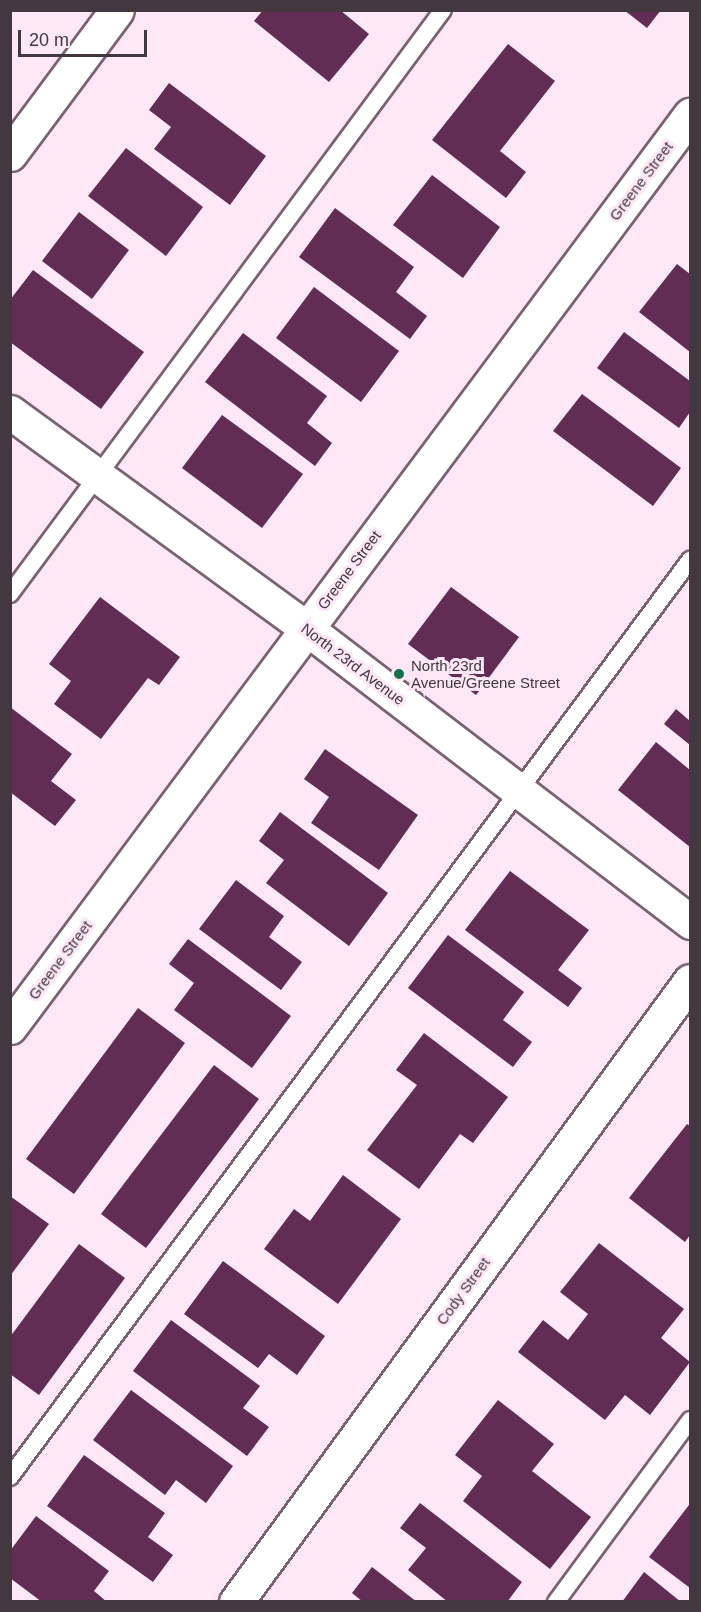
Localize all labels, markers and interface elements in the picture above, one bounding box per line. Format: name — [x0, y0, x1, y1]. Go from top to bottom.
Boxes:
scale bar — [21, 18, 150, 56]
text: 20 m — [29, 30, 69, 50]
street label: Greene Street — [605, 138, 677, 224]
street label: Greene Street — [313, 527, 385, 613]
street label: North 23rd Avenue — [297, 619, 409, 709]
place label: North 23rd Avenue/Greene Street — [411, 656, 560, 691]
marker: North 23rd Avenue/Greene Street — [392, 667, 406, 681]
street label: Greene Street — [24, 917, 96, 1003]
street label: Cody Street — [432, 1254, 494, 1328]

